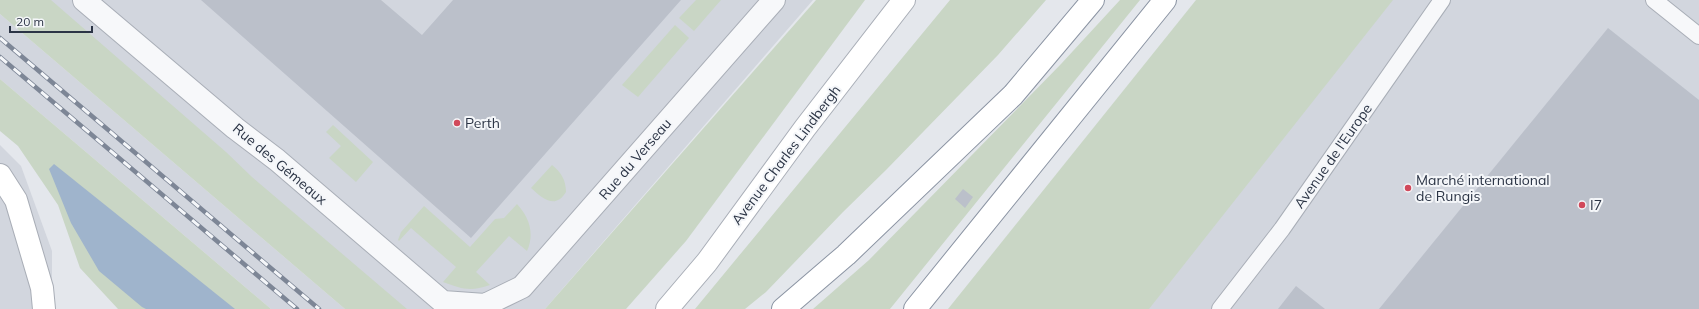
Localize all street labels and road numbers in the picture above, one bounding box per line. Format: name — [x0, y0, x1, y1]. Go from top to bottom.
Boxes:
street label: Avenue Charles Lindbergh — [728, 82, 844, 228]
street label: Avenue de l'Europe — [1290, 100, 1376, 212]
street label: Rue du Verseau — [595, 115, 675, 203]
street label: Rue des Gémeaux — [229, 119, 331, 209]

